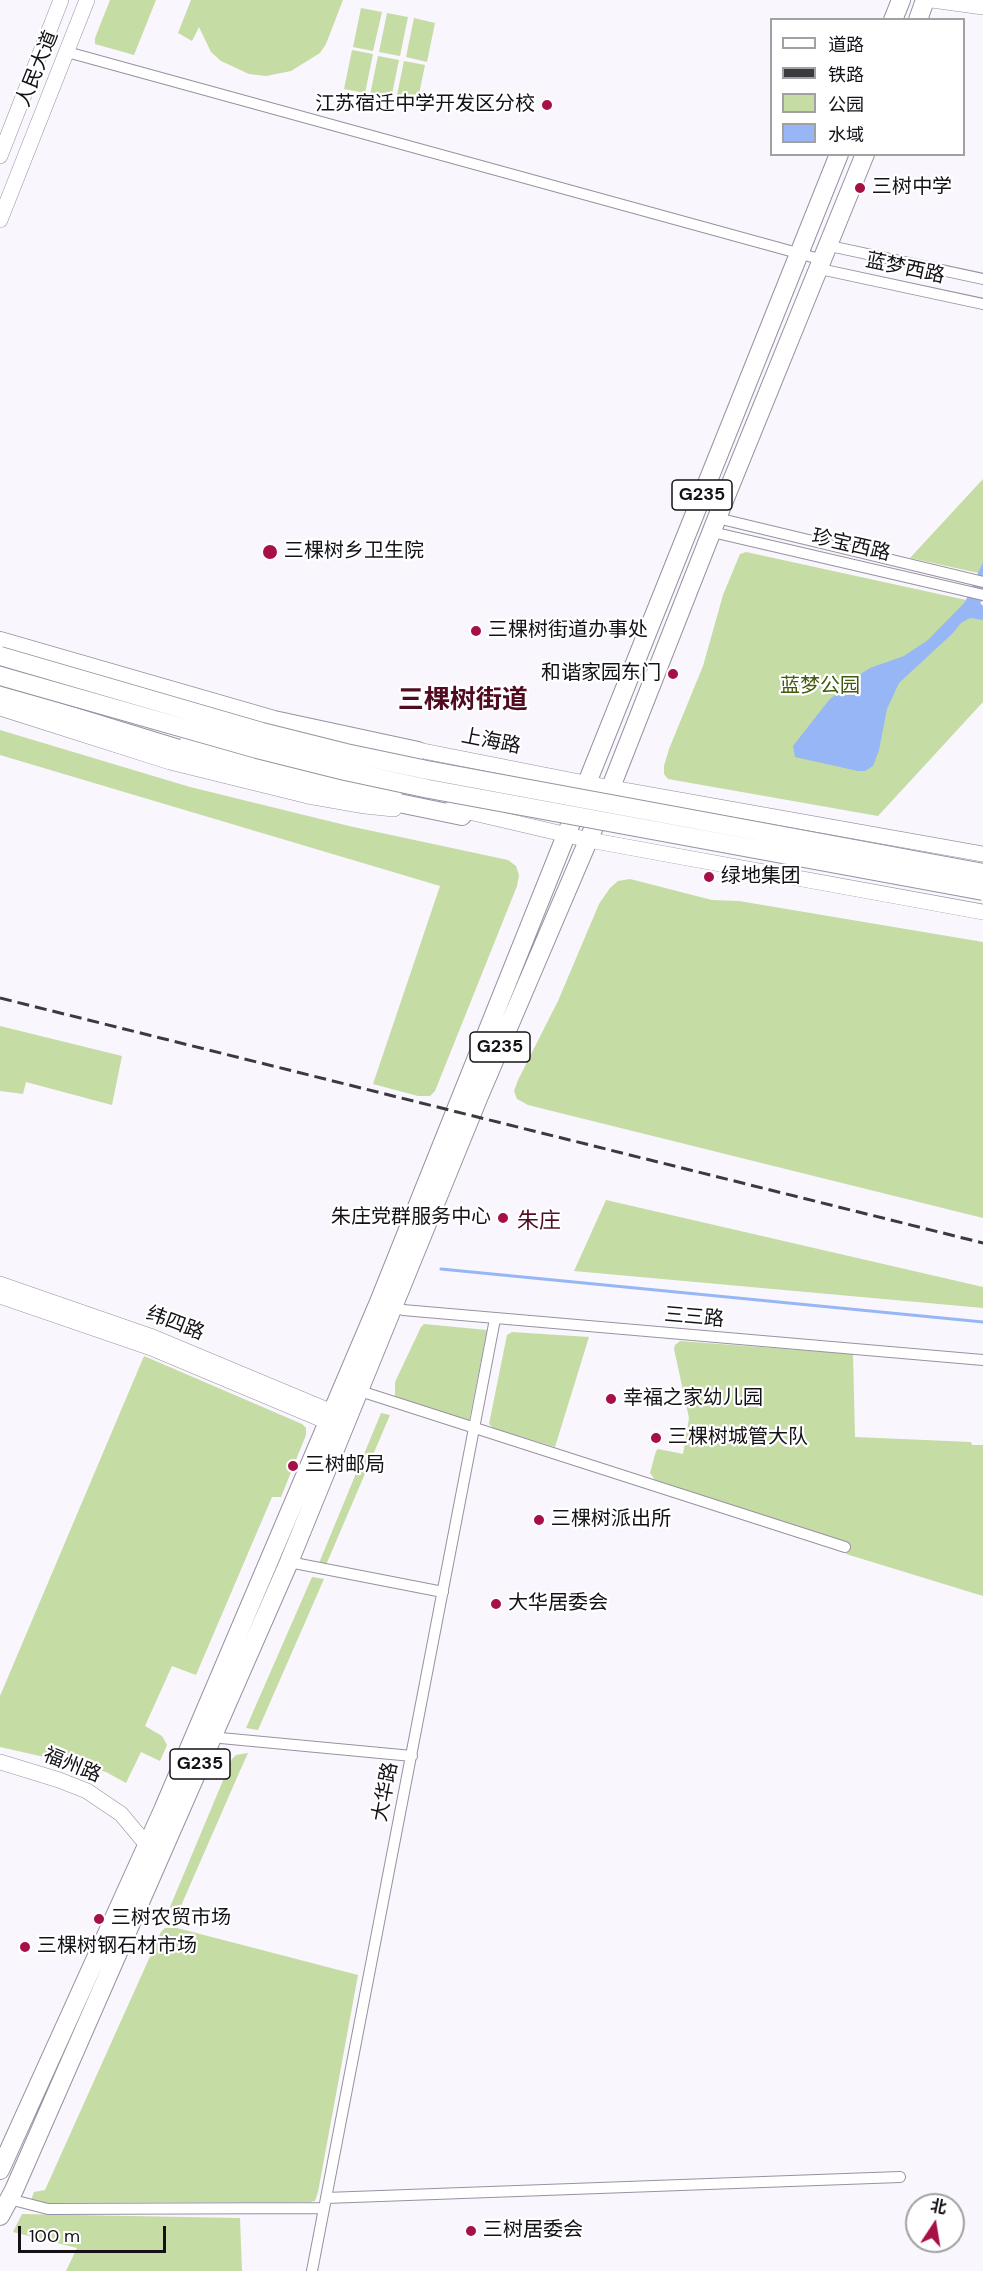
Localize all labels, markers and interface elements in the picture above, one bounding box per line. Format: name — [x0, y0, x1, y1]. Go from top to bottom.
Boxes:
legend — [770, 18, 965, 156]
street label: 人民大道 — [12, 27, 64, 111]
text: 道路 — [828, 33, 864, 57]
text: 铁路 — [828, 63, 864, 87]
place label: 江苏宿迁中学开发区分校 — [315, 93, 535, 117]
text: 公园 — [828, 93, 864, 117]
marker: 江苏宿迁中学开发区分校 — [540, 98, 554, 112]
text: 水域 — [828, 123, 864, 147]
place label: 三树中学 — [872, 176, 952, 200]
marker: 三树中学 — [853, 181, 867, 195]
street label: 蓝梦西路 — [863, 249, 947, 289]
road number: G235 — [672, 480, 732, 510]
street label: 珍宝西路 — [809, 525, 893, 567]
place label: 三棵树乡卫生院 — [284, 540, 424, 564]
marker: 三棵树乡卫生院 — [261, 543, 279, 561]
place label: 三棵树街道办事处 — [488, 619, 648, 643]
marker: 三棵树街道办事处 — [469, 624, 483, 638]
place label: 和谐家园东门 — [541, 662, 661, 686]
marker: 和谐家园东门 — [666, 667, 680, 681]
park label: 蓝梦公园 — [780, 675, 860, 699]
district label: 三棵树街道 — [398, 685, 528, 717]
street label: 上海路 — [459, 724, 523, 760]
place label: 绿地集团 — [721, 865, 801, 889]
marker: 绿地集团 — [702, 870, 716, 884]
road number: G235 — [470, 1032, 530, 1062]
place label: 朱庄党群服务中心 — [331, 1206, 491, 1230]
district label: 朱庄 — [517, 1209, 561, 1235]
marker: 朱庄党群服务中心 — [496, 1211, 510, 1225]
street label: 纬四路 — [143, 1302, 207, 1346]
street label: 三三路 — [663, 1303, 725, 1333]
place label: 幸福之家幼儿园 — [623, 1387, 763, 1411]
marker: 幸福之家幼儿园 — [604, 1392, 618, 1406]
place label: 三棵树城管大队 — [668, 1426, 808, 1450]
marker: 三棵树城管大队 — [649, 1431, 663, 1445]
place label: 三树邮局 — [305, 1454, 385, 1478]
marker: 三树邮局 — [286, 1459, 300, 1473]
place label: 三棵树派出所 — [551, 1508, 671, 1532]
marker: 三棵树派出所 — [532, 1513, 546, 1527]
place label: 大华居委会 — [508, 1592, 608, 1616]
marker: 大华居委会 — [489, 1597, 503, 1611]
street label: 福州路 — [40, 1744, 104, 1788]
road number: G235 — [170, 1749, 230, 1779]
street label: 大华路 — [368, 1760, 404, 1824]
place label: 三树农贸市场 — [111, 1907, 231, 1931]
marker: 三树农贸市场 — [92, 1912, 106, 1926]
place label: 三棵树钢石材市场 — [37, 1935, 197, 1959]
marker: 三棵树钢石材市场 — [18, 1940, 32, 1954]
north arrow — [905, 2193, 965, 2253]
text: 北 — [928, 2195, 948, 2219]
scale bar — [21, 2214, 170, 2252]
place label: 三树居委会 — [483, 2219, 583, 2243]
text: 100 m — [29, 2224, 80, 2248]
marker: 三树居委会 — [464, 2224, 478, 2238]

